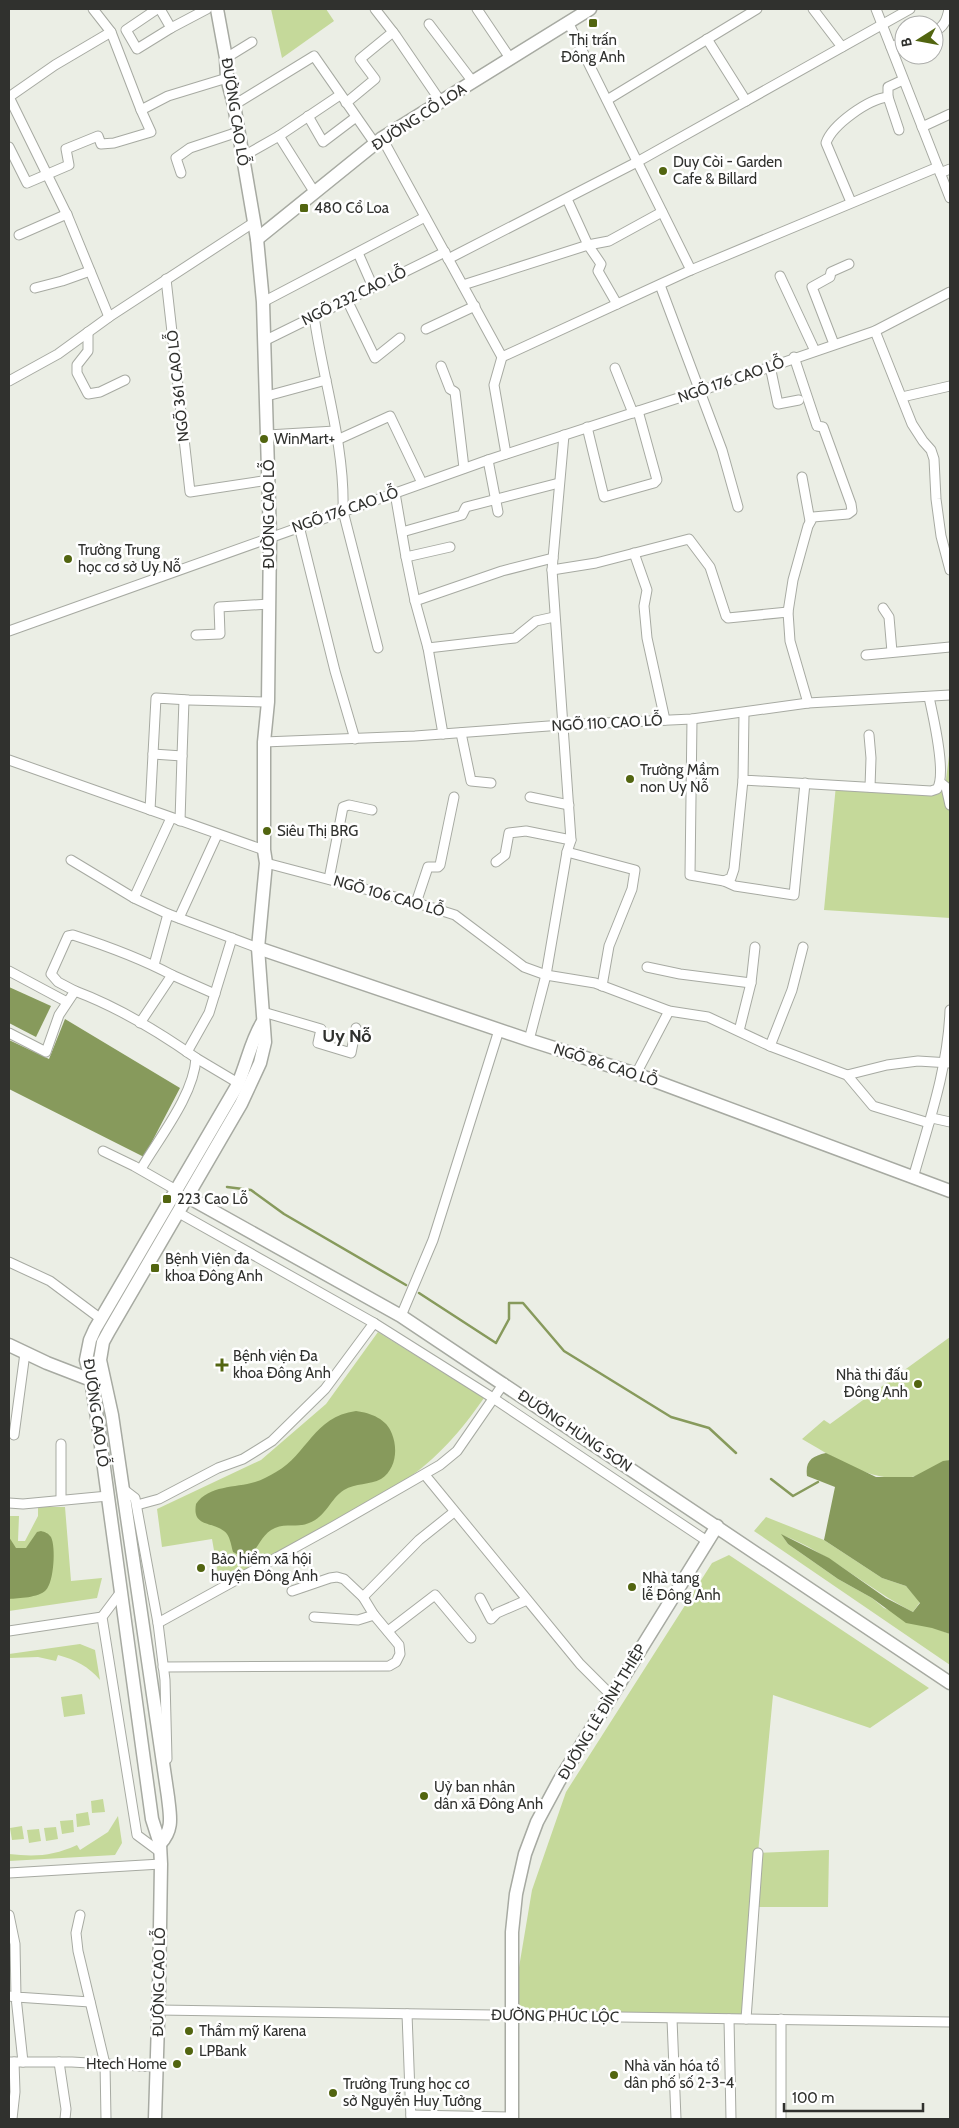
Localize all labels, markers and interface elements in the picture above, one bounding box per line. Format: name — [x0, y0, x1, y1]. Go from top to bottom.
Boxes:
north arrow — [894, 15, 944, 65]
marker: Thị trấn Đông Anh — [587, 17, 599, 29]
place label: Thị trấn Đông Anh — [561, 31, 625, 66]
text: B — [897, 36, 916, 49]
street label: ĐƯỜNG CAO LỖ — [218, 56, 255, 167]
street label: ĐƯỜNG CỔ LOA — [367, 77, 470, 154]
place label: Duy Còi - Garden Cafe & Billard — [673, 153, 782, 188]
marker: Duy Còi - Garden Cafe & Billard — [657, 165, 669, 177]
place label: 480 Cổ Loa — [314, 199, 390, 217]
marker: 480 Cổ Loa — [298, 202, 310, 214]
street label: NGÕ 232 CAO LỖ — [297, 260, 410, 329]
street label: NGÕ 361 CAO LỖ — [160, 329, 193, 443]
street label: NGÕ 176 CAO LỖ — [674, 351, 787, 407]
place label: WinMart+ — [274, 430, 335, 448]
marker: WinMart+ — [258, 433, 270, 445]
street label: ĐƯỜNG CAO LỖ — [257, 459, 278, 569]
street label: NGÕ 176 CAO LỖ — [288, 481, 401, 537]
place label: Trường Trung học cơ sở Uy Nỗ — [78, 541, 181, 576]
marker: Trường Trung học cơ sở Uy Nỗ — [62, 553, 74, 565]
street label: NGÕ 110 CAO LỖ — [551, 708, 663, 735]
place label: Trường Mầm non Uy Nỗ — [640, 761, 719, 796]
marker: Trường Mầm non Uy Nỗ — [624, 773, 636, 785]
place label: Siêu Thị BRG — [277, 822, 358, 840]
marker: Siêu Thị BRG — [261, 825, 273, 837]
street label: NGÕ 106 CAO LỖ — [331, 869, 447, 920]
district label: Uy Nỗ — [322, 1025, 372, 1047]
street label: NGÕ 86 CAO LỖ — [552, 1037, 661, 1090]
place label: 223 Cao Lỗ — [177, 1190, 248, 1208]
marker: 223 Cao Lỗ — [161, 1193, 173, 1205]
place label: Bệnh Viện đa khoa Đông Anh — [165, 1250, 263, 1285]
marker: Bệnh Viện đa khoa Đông Anh — [149, 1262, 161, 1274]
place label: Bệnh viện Đa khoa Đông Anh — [233, 1347, 331, 1382]
street label: ĐƯỜNG CAO LỖ — [79, 1357, 115, 1468]
marker: Bệnh viện Đa khoa Đông Anh — [215, 1358, 229, 1372]
place label: Nhà thi đấu Đông Anh — [836, 1366, 908, 1401]
marker: Nhà thi đấu Đông Anh — [912, 1378, 924, 1390]
street label: ĐƯỜNG HÙNG SƠN — [515, 1385, 636, 1476]
place label: Bảo hiểm xã hội huyện Đông Anh — [211, 1550, 318, 1585]
marker: Bảo hiểm xã hội huyện Đông Anh — [195, 1562, 207, 1574]
place label: Nhà tang lễ Đông Anh — [642, 1569, 721, 1604]
marker: Nhà tang lễ Đông Anh — [626, 1581, 638, 1593]
street label: ĐƯỜNG LÊ ĐÌNH THIỆP — [553, 1640, 650, 1783]
place label: Uỷ ban nhân dân xã Đông Anh — [434, 1778, 543, 1813]
marker: Uỷ ban nhân dân xã Đông Anh — [418, 1790, 430, 1802]
street label: ĐƯỜNG CAO LỖ — [146, 1927, 169, 2037]
street label: ĐƯỜNG PHÚC LỘC — [491, 2005, 619, 2026]
place label: Thẩm mỹ Karena — [199, 2022, 307, 2040]
marker: Thẩm mỹ Karena — [183, 2025, 195, 2037]
place label: LPBank — [199, 2042, 247, 2060]
marker: LPBank — [183, 2045, 195, 2057]
place label: Htech Home — [86, 2055, 167, 2073]
place label: Nhà văn hóa tổ dân phố số 2-3-4 — [624, 2057, 735, 2092]
marker: Htech Home — [171, 2058, 183, 2070]
marker: Nhà văn hóa tổ dân phố số 2-3-4 — [608, 2069, 620, 2081]
place label: Trường Trung học cơ sở Nguyễn Huy Tưởng — [343, 2075, 482, 2110]
scale bar — [784, 2080, 923, 2112]
marker: Trường Trung học cơ sở Nguyễn Huy Tưởng — [327, 2087, 339, 2099]
text: 100 m — [792, 2089, 834, 2107]

